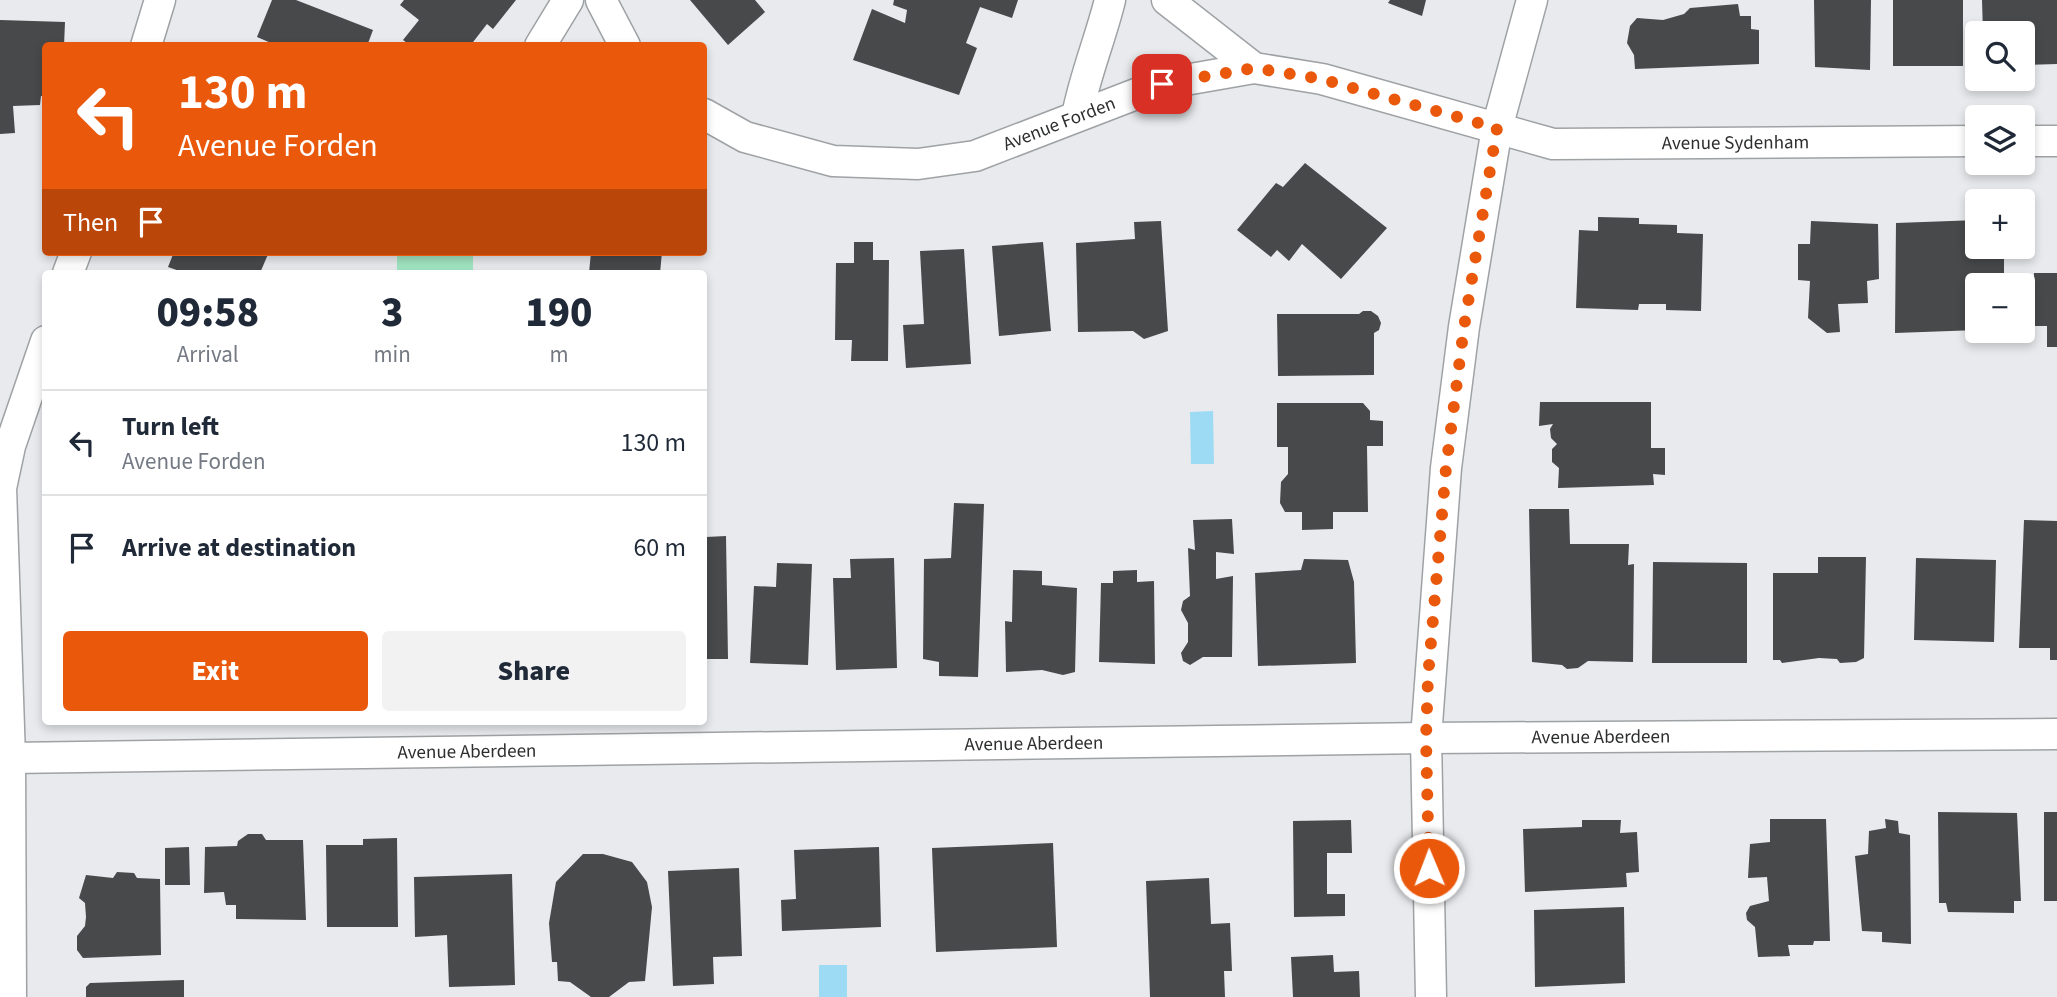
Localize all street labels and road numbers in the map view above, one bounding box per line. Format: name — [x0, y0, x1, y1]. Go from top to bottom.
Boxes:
street label: Avenue Forden — [999, 90, 1119, 158]
street label: Avenue Sydenham — [1662, 129, 1809, 157]
street label: Avenue Aberdeen — [1531, 723, 1670, 751]
street label: Avenue Aberdeen — [964, 729, 1104, 758]
street label: Avenue Aberdeen — [397, 737, 537, 766]

